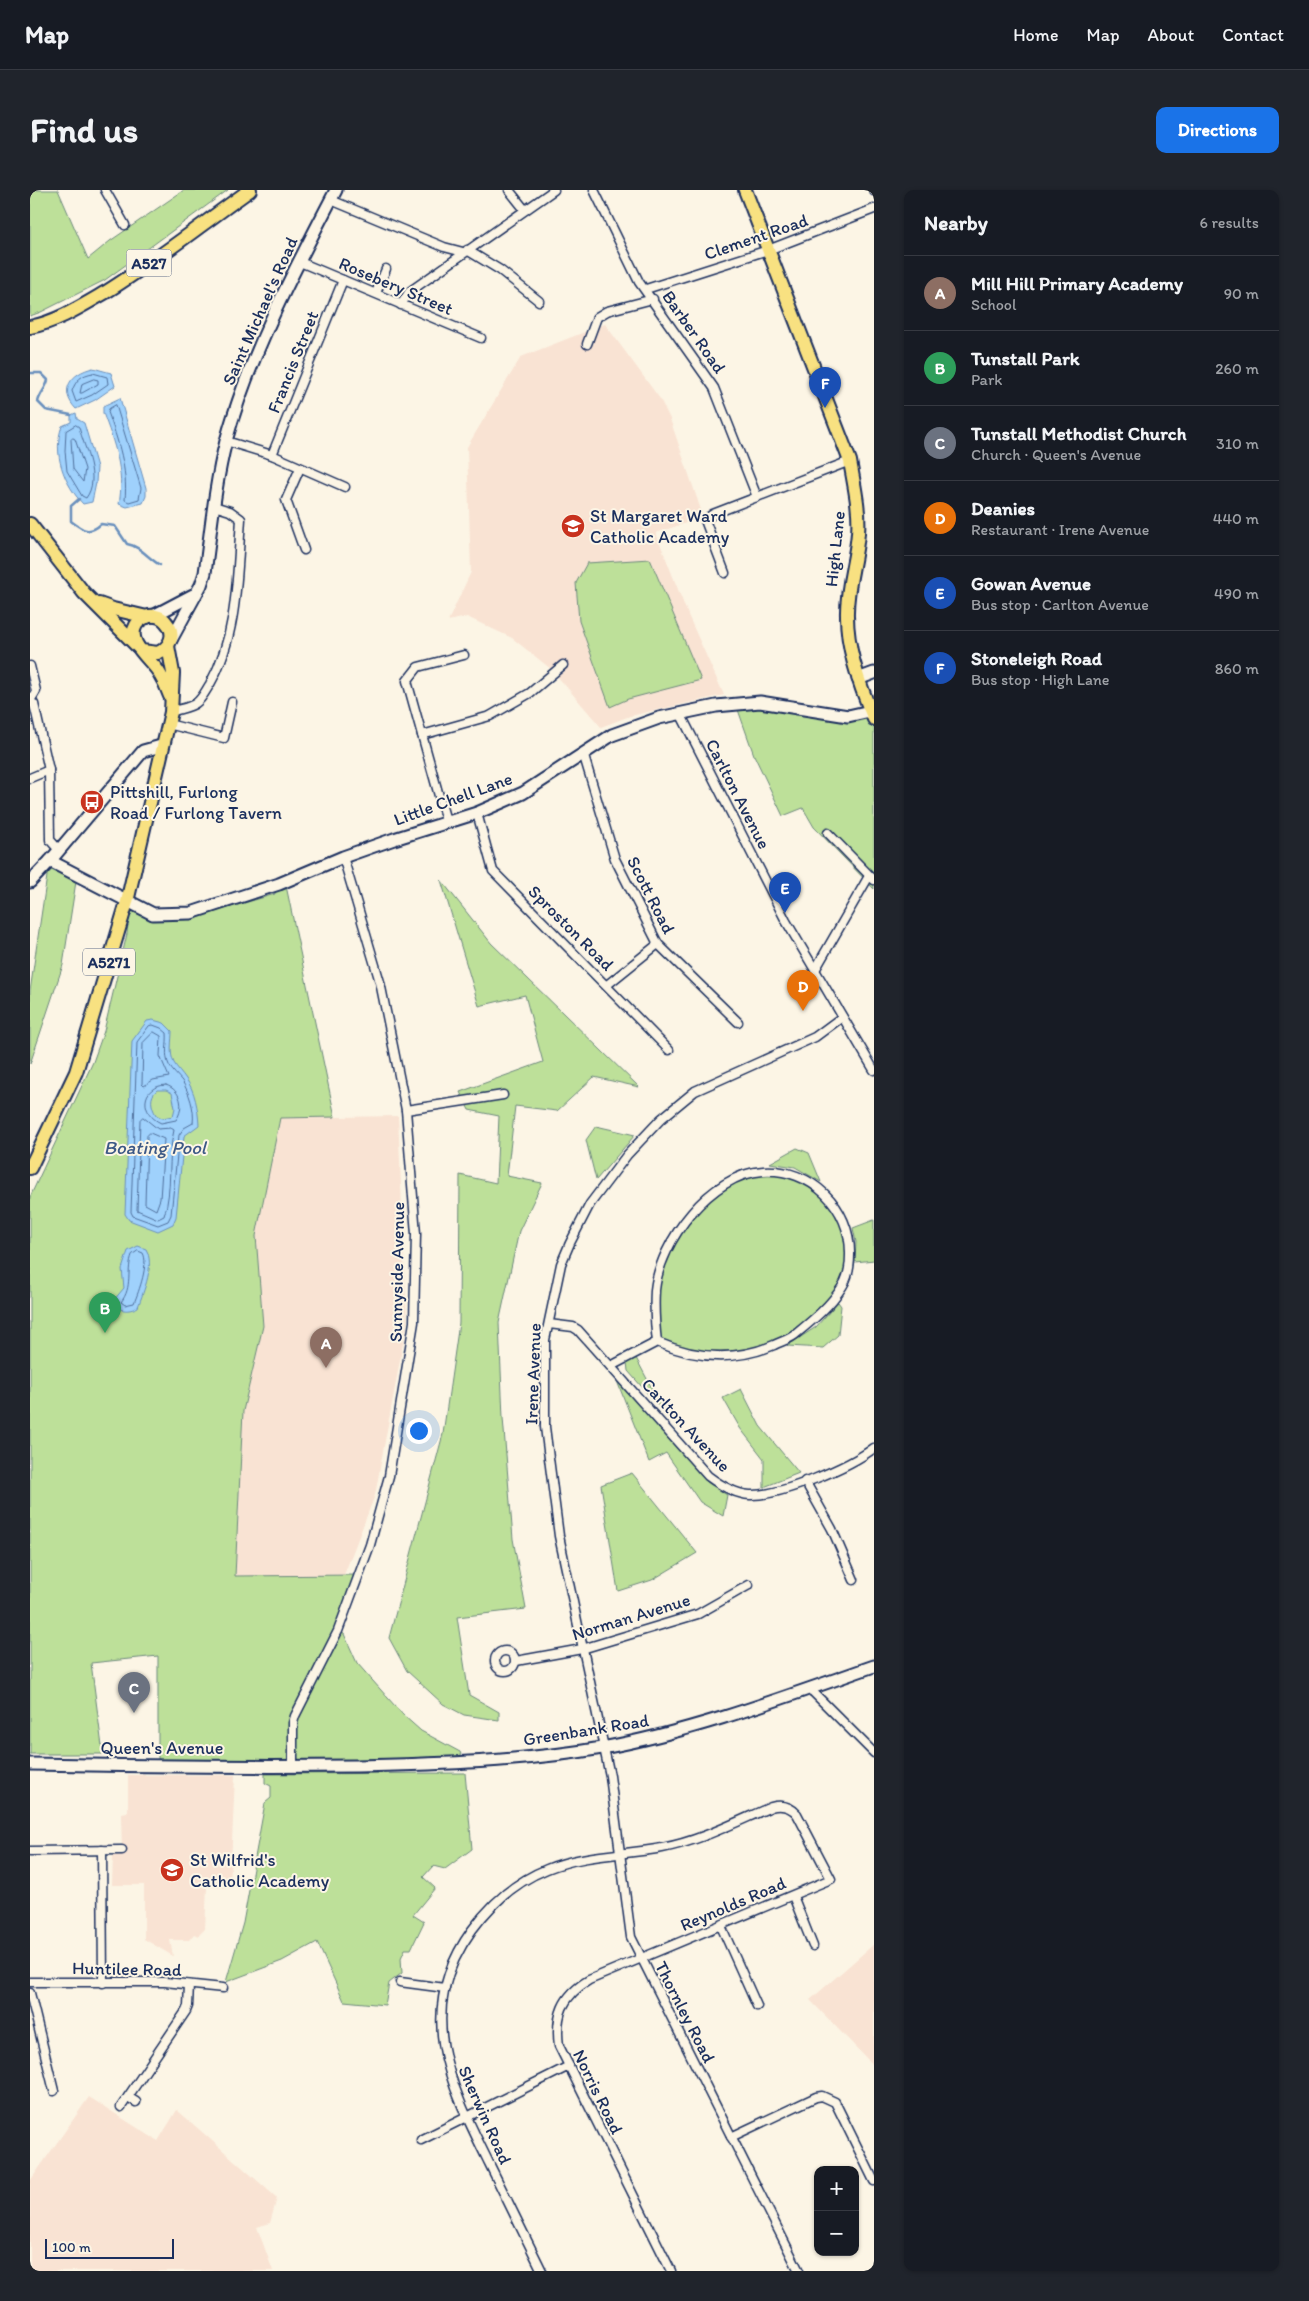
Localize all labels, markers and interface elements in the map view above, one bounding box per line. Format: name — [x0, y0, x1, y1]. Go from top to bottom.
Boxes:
text: Map — [25, 20, 69, 49]
text: Home — [1013, 24, 1059, 46]
text: Map — [1087, 24, 1120, 46]
text: About — [1148, 24, 1194, 46]
text: Contact — [1222, 24, 1284, 46]
button: Directions — [1156, 107, 1279, 153]
text: Find us — [30, 109, 138, 151]
street label: Clement Road — [701, 209, 811, 265]
text: Nearby — [924, 210, 988, 235]
text: 6 results — [1199, 213, 1259, 232]
street label: Saint Michael's Road — [217, 233, 303, 389]
road number: A527 — [126, 249, 172, 276]
street label: Rosebery Street — [335, 252, 457, 320]
text: Mill Hill Primary Academy — [971, 272, 1183, 295]
text: A — [935, 284, 945, 303]
text: 90 m — [1224, 284, 1259, 303]
street label: Barber Road — [657, 286, 731, 378]
text: School — [971, 295, 1017, 314]
street label: Francis Street — [263, 307, 324, 416]
text: Tunstall Park — [971, 347, 1080, 370]
text: B — [935, 359, 945, 378]
text: 260 m — [1215, 359, 1259, 378]
pin: F — [809, 367, 841, 408]
text: Park — [971, 370, 1002, 389]
text: Tunstall Methodist Church — [971, 422, 1186, 445]
text: C — [935, 434, 945, 453]
text: 310 m — [1216, 434, 1259, 453]
text: Church · Queen's Avenue — [971, 445, 1141, 464]
text: Deanies — [971, 497, 1035, 520]
place label: St Margaret Ward Catholic Academy — [590, 505, 730, 548]
text: D — [935, 509, 945, 528]
text: 440 m — [1213, 509, 1259, 528]
street label: High Lane — [820, 510, 850, 588]
school or university icon: St Margaret Ward Catholic Academy — [560, 513, 586, 539]
text: Restaurant · Irene Avenue — [971, 520, 1149, 539]
text: Gowan Avenue — [971, 572, 1091, 595]
text: E — [936, 584, 944, 603]
text: 490 m — [1214, 584, 1259, 603]
text: Bus stop · Carlton Avenue — [971, 595, 1149, 614]
text: Stoneleigh Road — [971, 647, 1102, 670]
text: F — [936, 659, 944, 678]
text: 860 m — [1215, 659, 1259, 678]
text: Bus stop · High Lane — [971, 670, 1110, 689]
street label: Carlton Avenue — [701, 735, 775, 853]
street label: Little Chell Lane — [391, 767, 515, 831]
place label: Pittshill, Furlong Road / Furlong Tavern — [110, 781, 282, 824]
bus stop icon: Pittshill, Furlong Road / Furlong Tavern — [79, 789, 105, 815]
street label: Scott Road — [622, 852, 680, 938]
pin: E — [769, 872, 801, 913]
street label: Sproston Road — [523, 880, 619, 976]
road number: A5271 — [83, 949, 135, 976]
pin: D — [787, 970, 819, 1011]
water label: Boating Pool — [104, 1136, 208, 1159]
street label: Sunnyside Avenue — [385, 1202, 409, 1342]
pin: B — [89, 1292, 121, 1333]
street label: Irene Avenue — [520, 1323, 546, 1425]
pin: A — [310, 1327, 342, 1368]
street label: Carlton Avenue — [637, 1373, 735, 1477]
your location — [406, 1418, 432, 1444]
street label: Norman Avenue — [569, 1589, 693, 1645]
pin: C — [118, 1672, 150, 1713]
street label: Greenbank Road — [522, 1709, 651, 1751]
street label: Queen's Avenue — [101, 1737, 223, 1759]
place label: St Wilfrid's Catholic Academy — [190, 1849, 330, 1892]
school or university icon: St Wilfrid's Catholic Academy — [159, 1857, 185, 1883]
street label: Reynolds Road — [677, 1872, 789, 1936]
street label: Huntilee Road — [72, 1957, 182, 1981]
street label: Thornley Road — [650, 1957, 720, 2067]
street label: Norris Road — [568, 2046, 628, 2138]
street label: Sherwin Road — [454, 2062, 517, 2168]
map controls — [814, 2166, 859, 2256]
button: + — [814, 2166, 859, 2211]
button: − — [814, 2211, 859, 2256]
scale bar — [45, 2236, 174, 2259]
text: 100 m — [52, 2239, 91, 2256]

